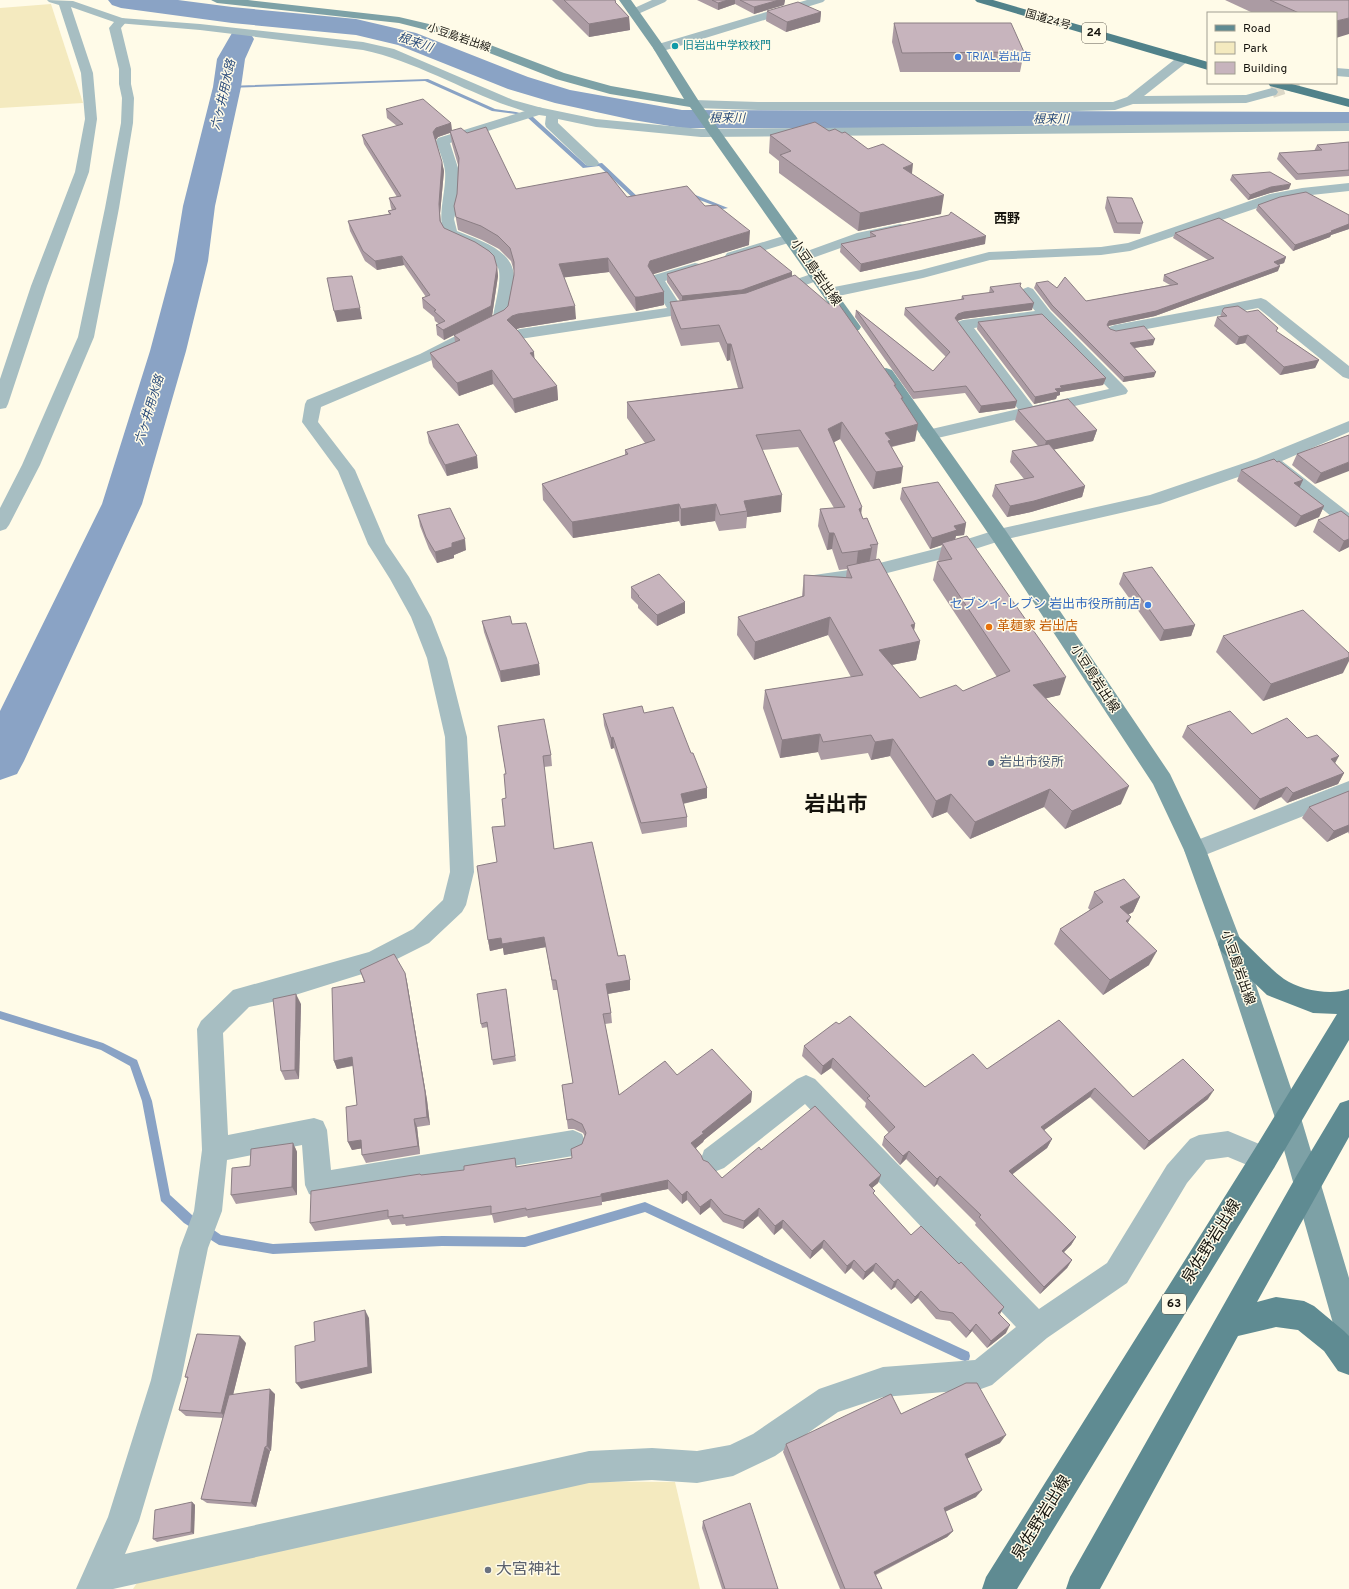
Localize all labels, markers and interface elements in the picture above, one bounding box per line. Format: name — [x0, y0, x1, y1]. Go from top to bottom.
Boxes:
street label: 国道24号 — [1024, 7, 1072, 33]
legend — [1207, 12, 1337, 84]
street label: 小豆島岩出線 — [426, 21, 492, 55]
text: Road — [1243, 21, 1271, 37]
road number: 24 — [1082, 23, 1106, 43]
water label: 根来川 — [395, 30, 437, 57]
place label: 旧岩出中学校校門 — [683, 39, 771, 53]
marker: 旧岩出中学校校門 — [670, 41, 680, 51]
text: Park — [1243, 41, 1268, 57]
place label: TRIAL 岩出店 — [966, 50, 1031, 64]
marker: TRIAL 岩出店 — [953, 52, 963, 62]
water label: 六ヶ井用水路 — [208, 57, 240, 132]
text: Building — [1243, 61, 1287, 77]
water label: 根来川 — [709, 111, 747, 127]
water label: 根来川 — [1033, 112, 1071, 128]
district label: 西野 — [994, 211, 1020, 228]
street label: 小豆島岩出線 — [786, 236, 845, 310]
water label: 六ヶ井用水路 — [132, 372, 168, 447]
place label: セブンイ-レブン 岩出市役所前店 — [950, 596, 1140, 613]
marker: セブンイ-レブン 岩出市役所前店 — [1143, 600, 1153, 610]
place label: 革麺家 岩出店 — [997, 619, 1078, 635]
marker: 革麺家 岩出店 — [984, 622, 994, 632]
street label: 小豆島岩出線 — [1066, 641, 1123, 716]
place label: 岩出市役所 — [999, 755, 1064, 771]
marker: 岩出市役所 — [986, 758, 996, 768]
district label: 岩出市 — [805, 792, 868, 819]
street label: 小豆島岩出線 — [1217, 928, 1258, 1007]
street label: 泉佐野岩出線 — [1178, 1196, 1246, 1288]
road number: 63 — [1162, 1294, 1186, 1314]
street label: 泉佐野岩出線 — [1008, 1472, 1076, 1564]
place label: 大宮神社 — [496, 1560, 560, 1580]
marker: 大宮神社 — [483, 1565, 493, 1575]

